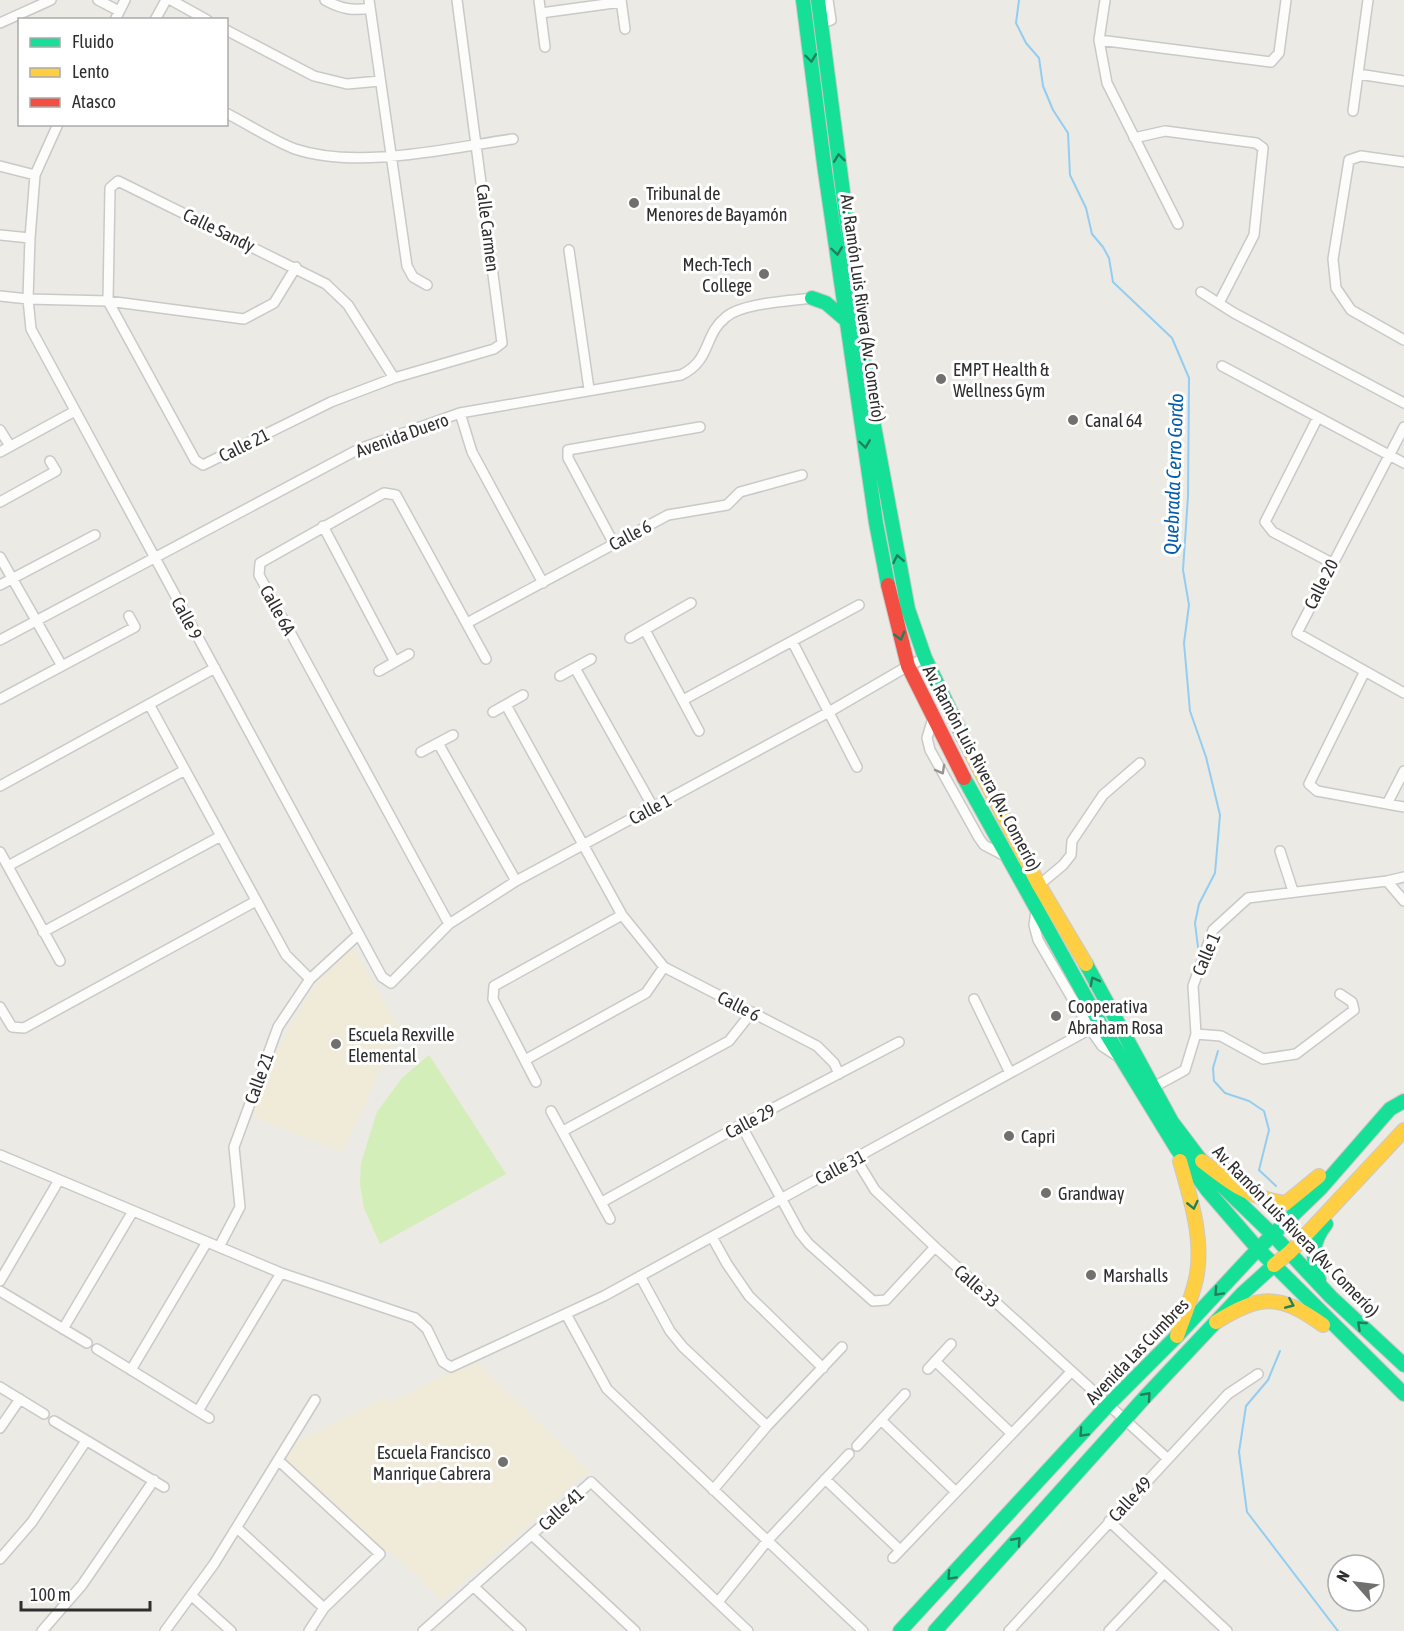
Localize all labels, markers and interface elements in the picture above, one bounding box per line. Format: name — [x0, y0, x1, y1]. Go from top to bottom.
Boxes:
legend — [18, 18, 228, 126]
text: Fluido — [72, 31, 114, 52]
one-way arrow — [804, 53, 816, 63]
text: Lento — [72, 61, 109, 82]
text: Atasco — [72, 91, 116, 112]
one-way arrow — [833, 154, 845, 163]
street label: Calle Carmen — [472, 183, 504, 273]
place label: Tribunal de Menores de Bayamón — [646, 183, 788, 225]
street label: Av. Ramón Luis Rivera (Av. Comerío) — [837, 193, 889, 423]
marker: Tribunal de Menores de Bayamón — [627, 196, 641, 210]
street label: Calle Sandy — [180, 204, 258, 256]
one-way arrow — [830, 247, 842, 256]
place label: Mech-Tech College — [683, 254, 752, 296]
marker: Mech-Tech College — [757, 267, 771, 281]
place label: EMPT Health & Wellness Gym — [953, 359, 1050, 401]
marker: EMPT Health & Wellness Gym — [934, 372, 948, 386]
water label: Quebrada Cerro Gordo — [1159, 393, 1187, 555]
street label: Avenida Duero — [353, 409, 451, 461]
place label: Canal 64 — [1085, 410, 1143, 431]
marker: Canal 64 — [1066, 413, 1080, 427]
street label: Calle 21 — [215, 424, 273, 466]
one-way arrow — [858, 440, 871, 449]
street label: Calle 6 — [605, 515, 655, 555]
one-way arrow — [892, 554, 905, 564]
street label: Calle 20 — [1300, 555, 1342, 613]
street label: Calle 6A — [256, 581, 300, 639]
street label: Calle 9 — [167, 593, 207, 643]
one-way arrow — [893, 631, 906, 641]
street label: Av. Ramón Luis Rivera (Av. Comerío) — [919, 662, 1045, 874]
one-way arrow — [934, 764, 945, 774]
street label: Calle 1 — [625, 789, 675, 829]
street label: Calle 1 — [1188, 929, 1224, 979]
one-way arrow — [1090, 977, 1101, 987]
street label: Calle 6 — [714, 986, 764, 1026]
place label: Cooperativa Abraham Rosa — [1068, 996, 1163, 1038]
marker: Cooperativa Abraham Rosa — [1049, 1009, 1063, 1023]
place label: Escuela Rexville Elemental — [348, 1024, 455, 1066]
marker: Escuela Rexville Elemental — [329, 1037, 343, 1051]
street label: Calle 21 — [240, 1049, 278, 1107]
street label: Calle 29 — [721, 1099, 779, 1143]
place label: Capri — [1021, 1126, 1055, 1147]
marker: Capri — [1002, 1129, 1016, 1143]
street label: Av. Ramón Luis Rivera (Av. Comerío) — [1209, 1141, 1383, 1321]
street label: Calle 31 — [811, 1145, 869, 1189]
place label: Grandway — [1058, 1183, 1124, 1204]
marker: Grandway — [1039, 1186, 1053, 1200]
one-way arrow — [1185, 1200, 1198, 1210]
street label: Calle 33 — [950, 1260, 1004, 1312]
place label: Marshalls — [1103, 1265, 1168, 1286]
marker: Marshalls — [1084, 1268, 1098, 1282]
one-way arrow — [1214, 1285, 1225, 1296]
street label: Avenida Las Cumbres — [1081, 1294, 1193, 1408]
one-way arrow — [1283, 1297, 1294, 1309]
one-way arrow — [1358, 1321, 1368, 1332]
one-way arrow — [1140, 1392, 1151, 1403]
one-way arrow — [1079, 1426, 1090, 1436]
place label: Escuela Francisco Manrique Cabrera — [373, 1442, 491, 1484]
marker: Escuela Francisco Manrique Cabrera — [496, 1455, 510, 1469]
street label: Calle 49 — [1104, 1472, 1156, 1526]
street label: Calle 41 — [534, 1483, 588, 1535]
one-way arrow — [1010, 1537, 1021, 1548]
north arrow — [1326, 1553, 1386, 1613]
text: N — [1333, 1568, 1353, 1584]
one-way arrow — [947, 1569, 958, 1580]
scale bar — [21, 1574, 150, 1612]
text: 100 m — [30, 1584, 71, 1605]

